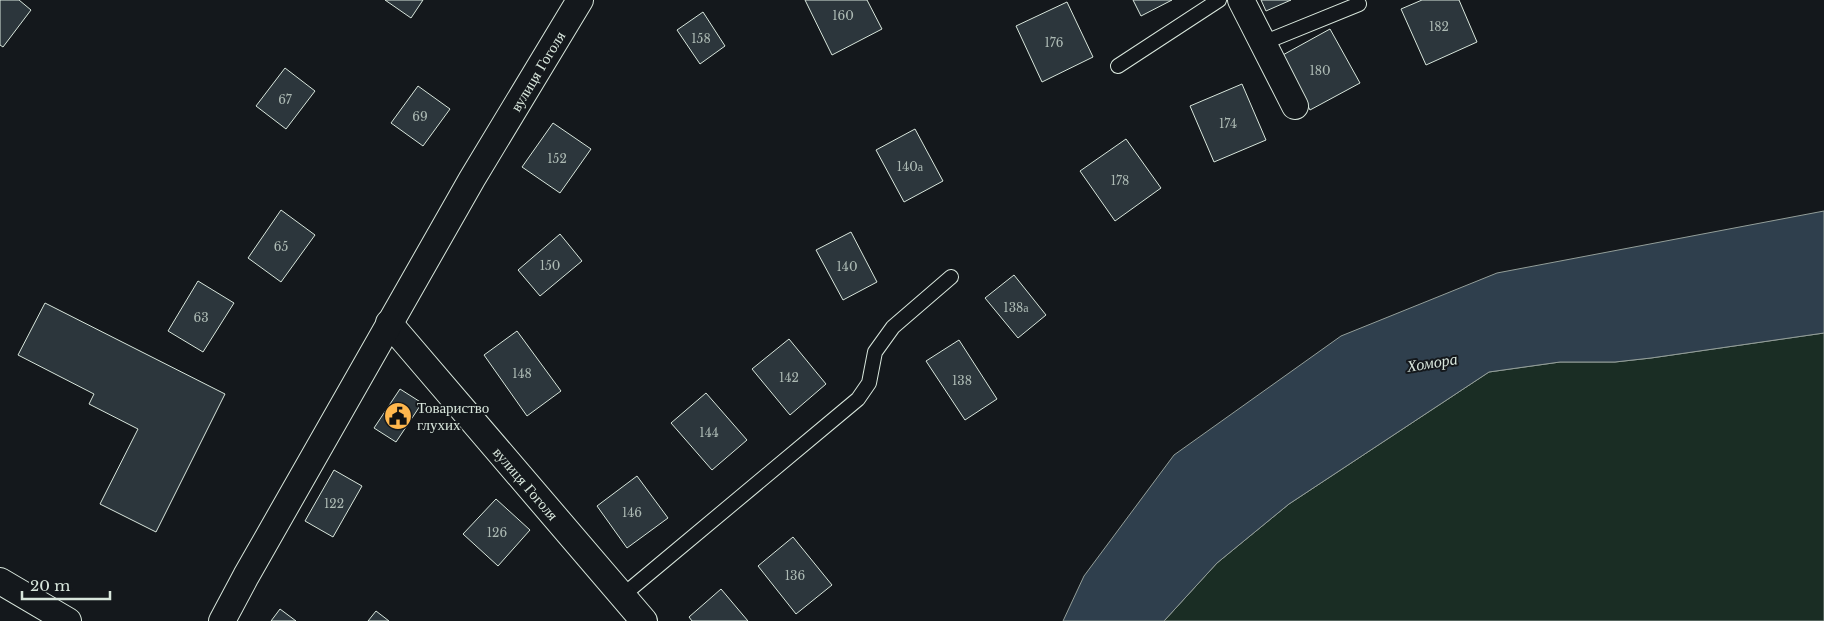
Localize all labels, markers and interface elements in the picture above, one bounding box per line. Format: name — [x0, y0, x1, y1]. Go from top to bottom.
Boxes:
house number: 160 — [832, 8, 854, 23]
house number: 182 — [1429, 19, 1449, 34]
street label: вулиця Гоголя — [506, 27, 569, 115]
house number: 158 — [691, 31, 711, 46]
house number: 176 — [1044, 35, 1064, 50]
house number: 180 — [1309, 63, 1331, 78]
house number: 67 — [278, 92, 293, 107]
house number: 69 — [412, 109, 428, 124]
house number: 174 — [1219, 116, 1237, 131]
house number: 152 — [547, 151, 567, 166]
house number: 140а — [897, 159, 924, 174]
house number: 178 — [1111, 173, 1129, 188]
house number: 65 — [274, 239, 288, 254]
house number: 150 — [540, 258, 560, 273]
house number: 140 — [837, 259, 857, 274]
house number: 138а — [1003, 300, 1029, 315]
house number: 63 — [193, 310, 209, 325]
water label: Хомора — [1404, 348, 1459, 376]
house number: 148 — [512, 366, 532, 381]
house number: 142 — [779, 370, 799, 385]
house number: 138 — [952, 373, 972, 388]
place label: Товариство глухих — [417, 398, 489, 434]
public building icon: Товариство глухих — [383, 401, 413, 431]
house number: 144 — [699, 425, 719, 440]
street label: вулиця Гоголя — [490, 443, 563, 524]
house number: 122 — [324, 496, 344, 511]
house number: 146 — [622, 505, 642, 520]
house number: 126 — [487, 525, 508, 540]
scale bar — [22, 568, 110, 600]
house number: 136 — [785, 568, 806, 583]
text: 20 m — [30, 576, 70, 595]

